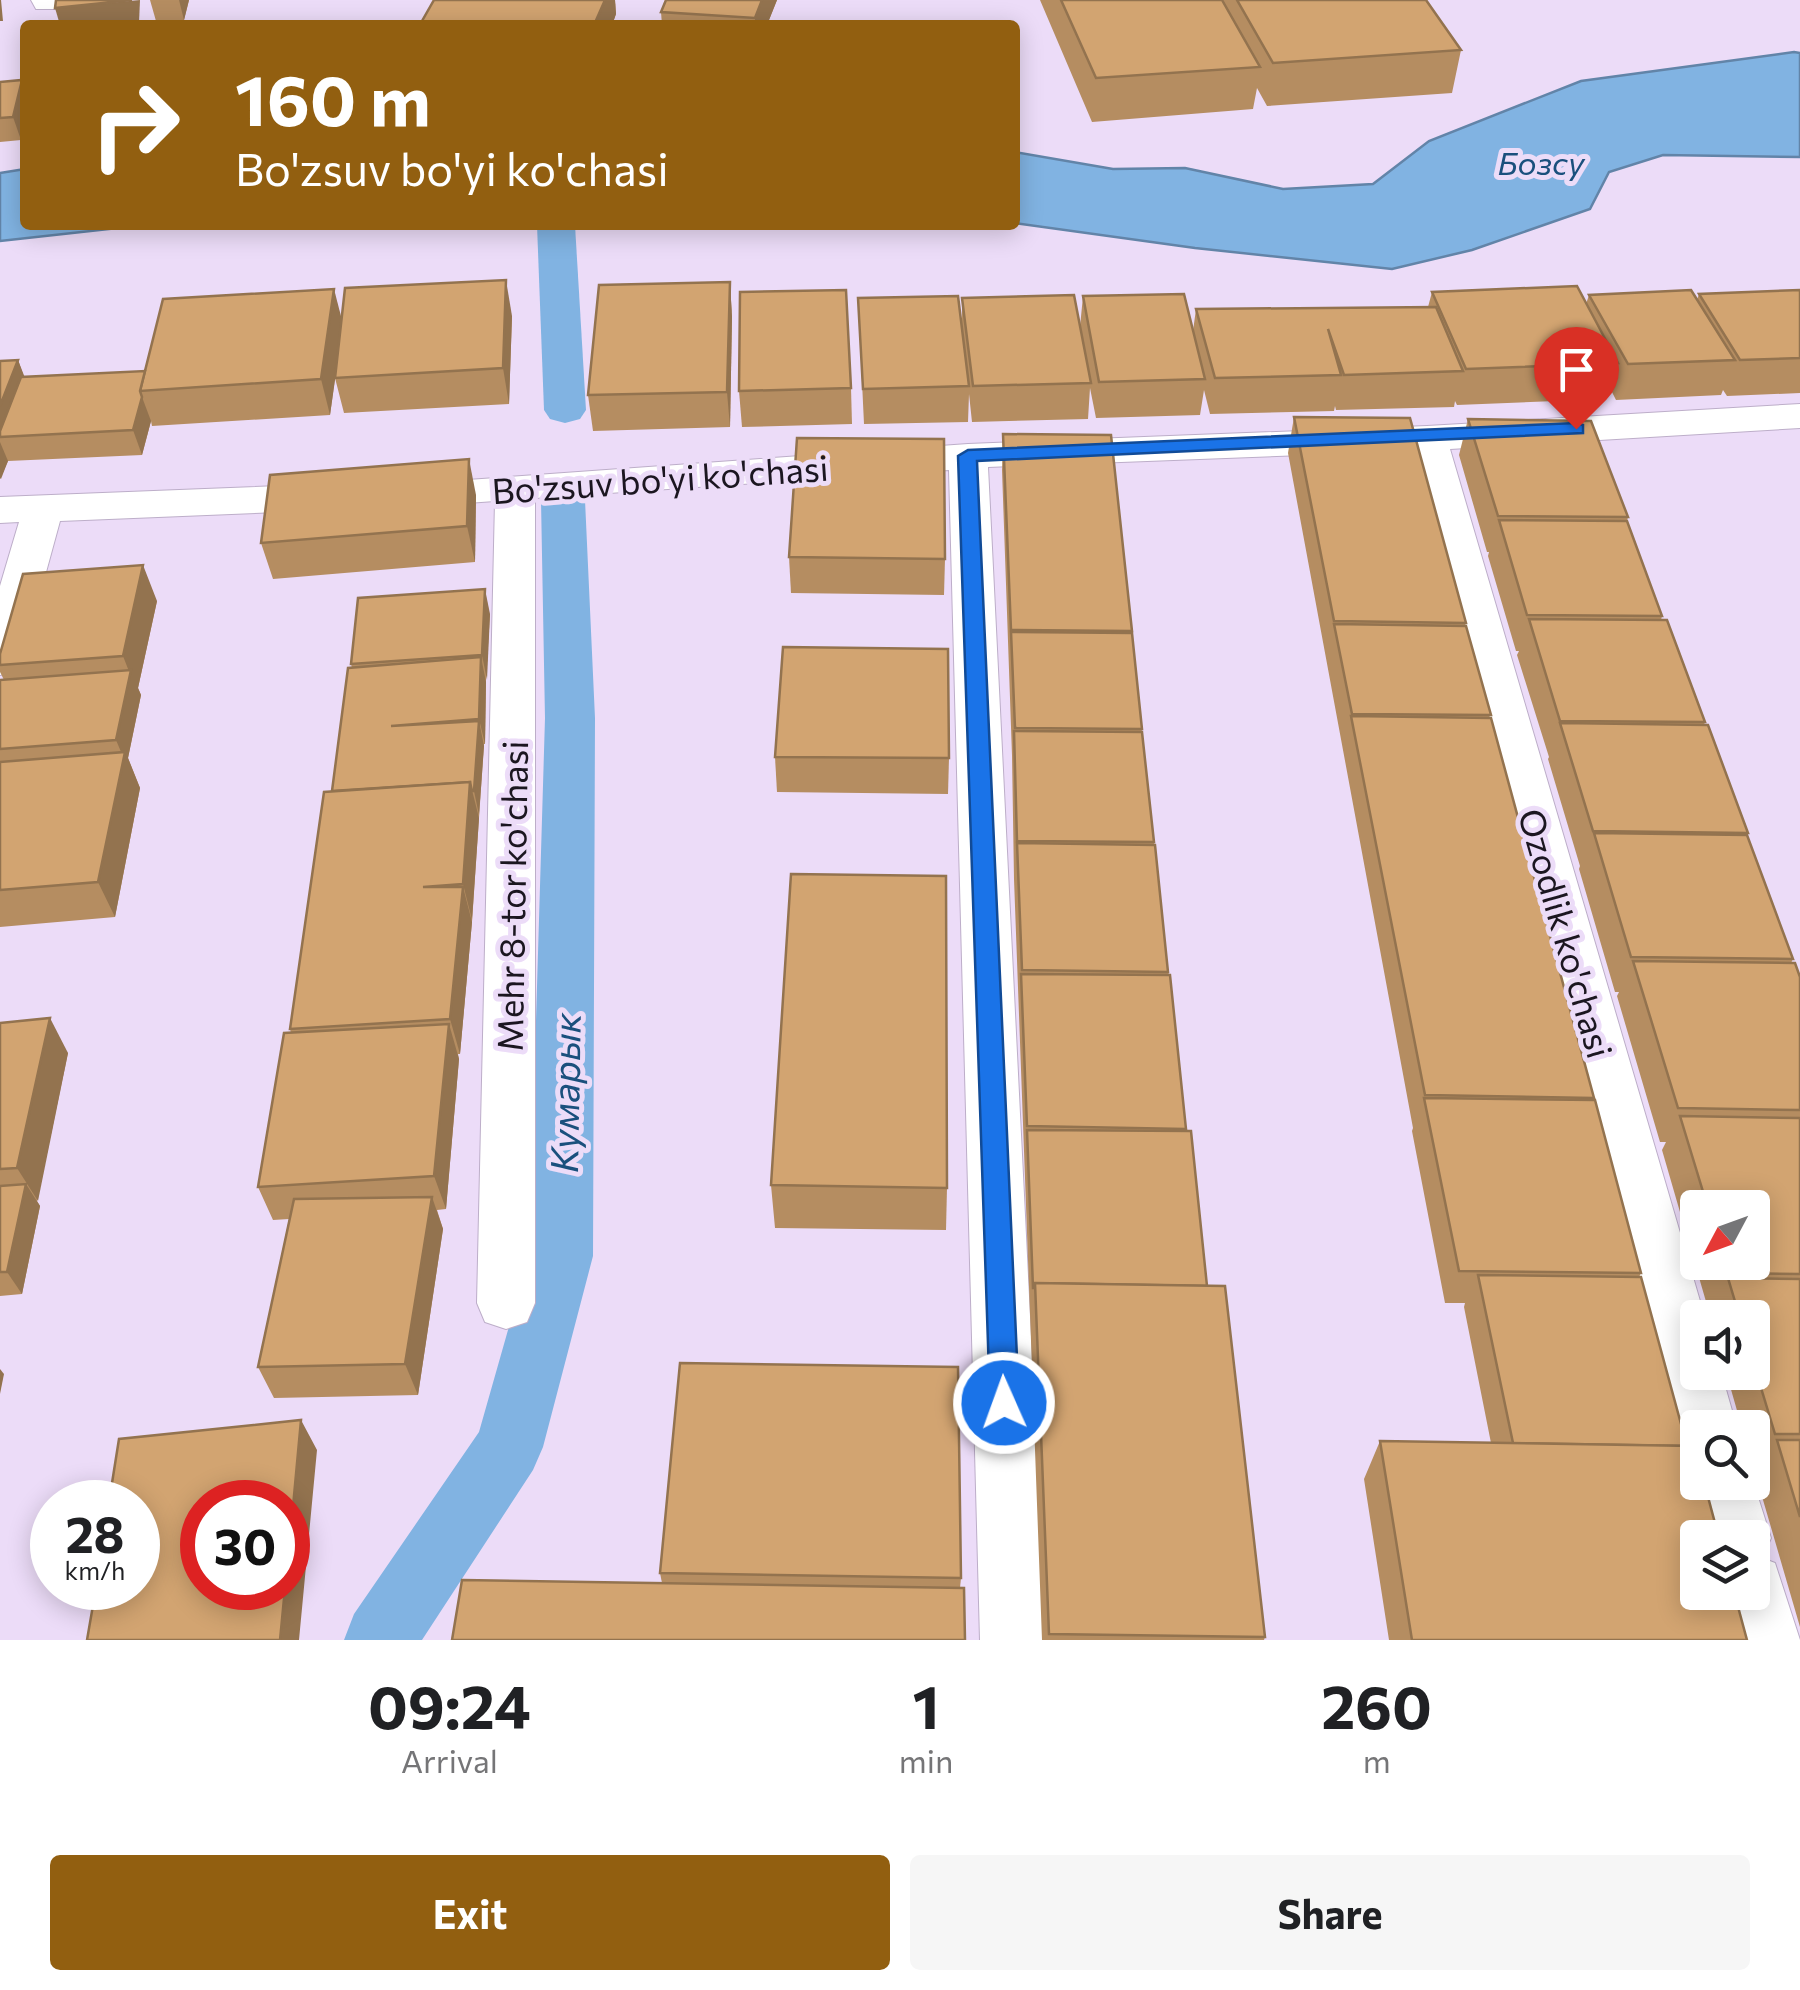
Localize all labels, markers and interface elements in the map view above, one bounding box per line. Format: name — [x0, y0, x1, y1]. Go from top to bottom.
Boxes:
text: 160 m — [235, 55, 431, 140]
icon: right — [70, 60, 200, 190]
text: Bo'zsuv bo'yi ko'chasi — [235, 140, 669, 195]
water label: Бозсу — [1497, 142, 1586, 182]
pin — [1534, 327, 1619, 430]
icon: arrive — [1549, 342, 1604, 397]
street label: Bo'zsuv bo'yi ko'chasi — [490, 445, 830, 511]
street label: Mehr 8-tor ko'chasi — [487, 740, 535, 1052]
street label: Ozodlik ko'chasi — [1511, 803, 1623, 1063]
water label: Кумарык — [539, 1012, 589, 1173]
north arrow — [1680, 1190, 1770, 1280]
map controls — [1680, 1190, 1770, 1610]
button: sound — [1680, 1300, 1770, 1390]
position arrow — [952, 1351, 1056, 1455]
button: search — [1680, 1410, 1770, 1500]
speed limit sign: 30 — [180, 1480, 310, 1610]
text: 28 — [65, 1502, 125, 1563]
button: layers — [1680, 1520, 1770, 1610]
text: km/h — [65, 1555, 125, 1585]
text: 09:24 — [368, 1668, 531, 1741]
text: 1 — [913, 1668, 940, 1741]
text: 260 — [1321, 1668, 1432, 1741]
text: Arrival — [401, 1740, 498, 1780]
text: min — [899, 1740, 953, 1780]
text: m — [1363, 1740, 1391, 1780]
button: Exit — [50, 1855, 890, 1970]
button: Share — [910, 1855, 1750, 1970]

